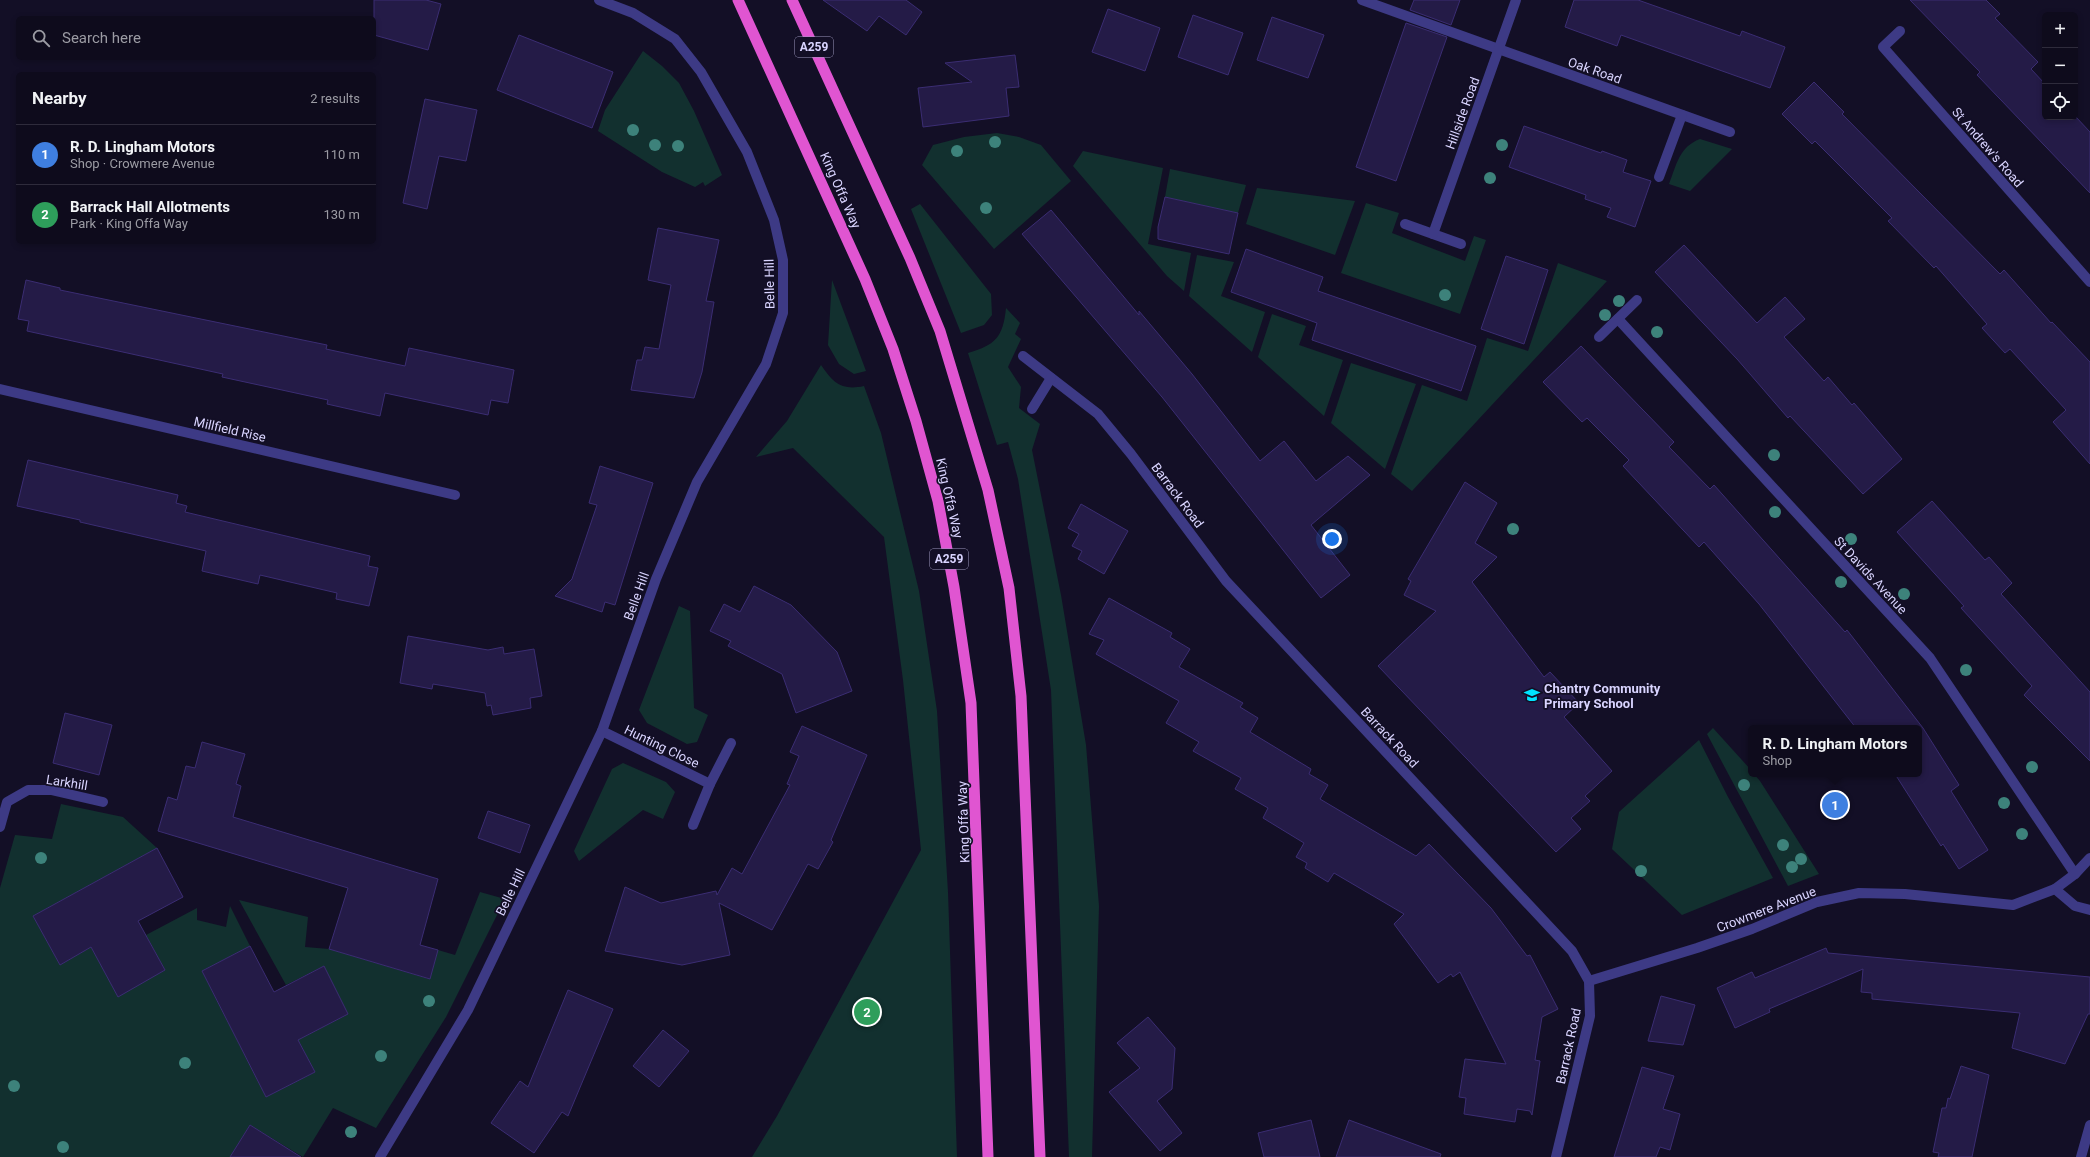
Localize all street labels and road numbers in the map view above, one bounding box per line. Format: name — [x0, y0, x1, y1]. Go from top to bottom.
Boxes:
road number: A259 — [795, 37, 833, 57]
street label: Oak Road — [1566, 54, 1624, 87]
street label: Hillside Road — [1442, 75, 1482, 151]
street label: St Andrew's Road — [1949, 104, 2026, 190]
street label: King Offa Way — [817, 150, 864, 231]
street label: Belle Hill — [762, 259, 777, 309]
street label: Millfield Rise — [192, 414, 267, 445]
street label: King Offa Way — [933, 457, 966, 540]
street label: Barrack Road — [1148, 460, 1207, 531]
street label: St Davids Avenue — [1831, 534, 1910, 617]
road number: A259 — [930, 549, 968, 569]
street label: Belle Hill — [621, 570, 652, 622]
street label: Barrack Road — [1358, 704, 1421, 771]
street label: Hunting Close — [622, 722, 702, 771]
street label: Larkhill — [45, 772, 89, 793]
street label: King Offa Way — [955, 781, 972, 863]
street label: Belle Hill — [493, 866, 528, 918]
street label: Crowmere Avenue — [1714, 884, 1818, 935]
street label: Barrack Road — [1553, 1007, 1584, 1085]

